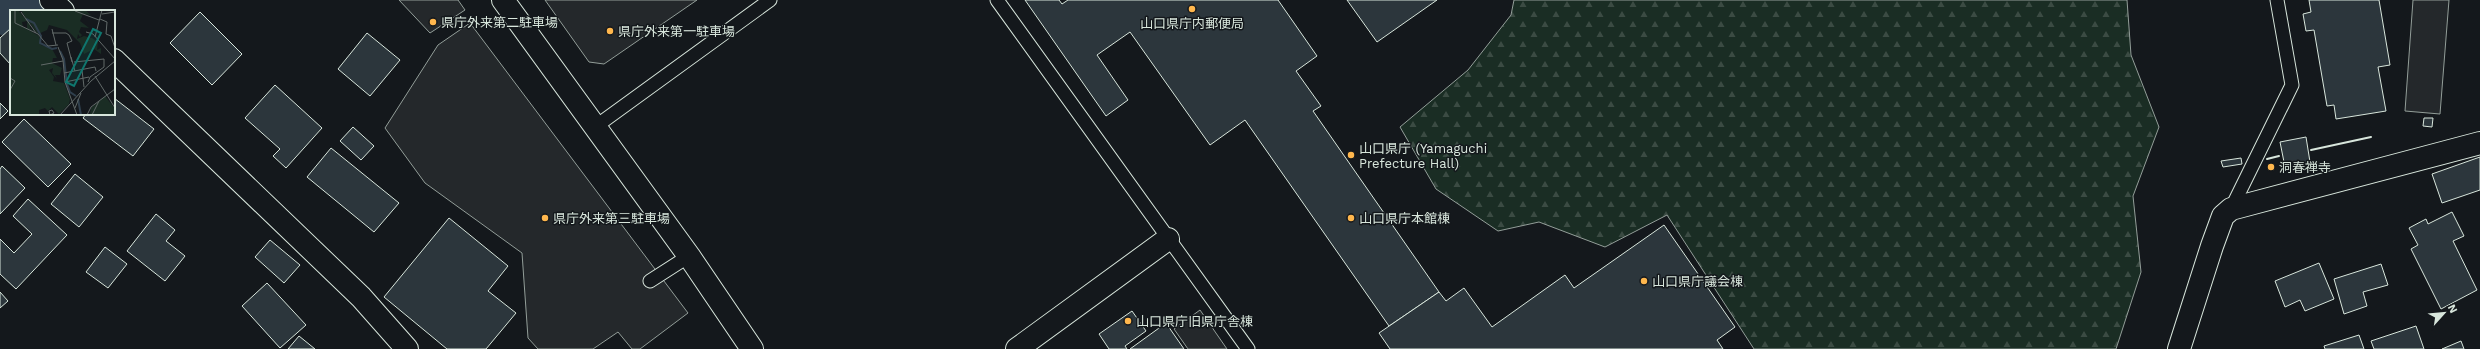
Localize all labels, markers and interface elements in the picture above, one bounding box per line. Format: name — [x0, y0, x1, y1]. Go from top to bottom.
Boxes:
marker: 山口県庁内郵便局 — [1187, 4, 1197, 14]
inset map — [10, 10, 115, 115]
place label: 県庁外来第二駐車場 — [441, 15, 558, 30]
place label: 山口県庁内郵便局 — [1140, 16, 1244, 31]
marker: 県庁外来第二駐車場 — [428, 17, 438, 27]
place label: 県庁外来第一駐車場 — [618, 24, 735, 39]
marker: 県庁外来第一駐車場 — [605, 26, 615, 36]
place label: 山口県庁 (Yamaguchi Prefecture Hall) — [1359, 141, 1487, 171]
marker: 山口県庁 (Yamaguchi Prefecture Hall) — [1346, 150, 1356, 160]
place label: 洞春禅寺 — [2279, 160, 2331, 175]
marker: 洞春禅寺 — [2266, 162, 2276, 172]
place label: 県庁外来第三駐車場 — [553, 211, 670, 226]
place label: 山口県庁本館棟 — [1359, 211, 1450, 226]
marker: 県庁外来第三駐車場 — [540, 213, 550, 223]
marker: 山口県庁本館棟 — [1346, 213, 1356, 223]
place label: 山口県庁議会棟 — [1652, 274, 1743, 289]
marker: 山口県庁議会棟 — [1639, 276, 1649, 286]
north arrow — [2424, 293, 2464, 333]
text: N — [2445, 302, 2460, 315]
place label: 山口県庁旧県庁舎棟 — [1136, 314, 1253, 329]
marker: 山口県庁旧県庁舎棟 — [1123, 316, 1133, 326]

